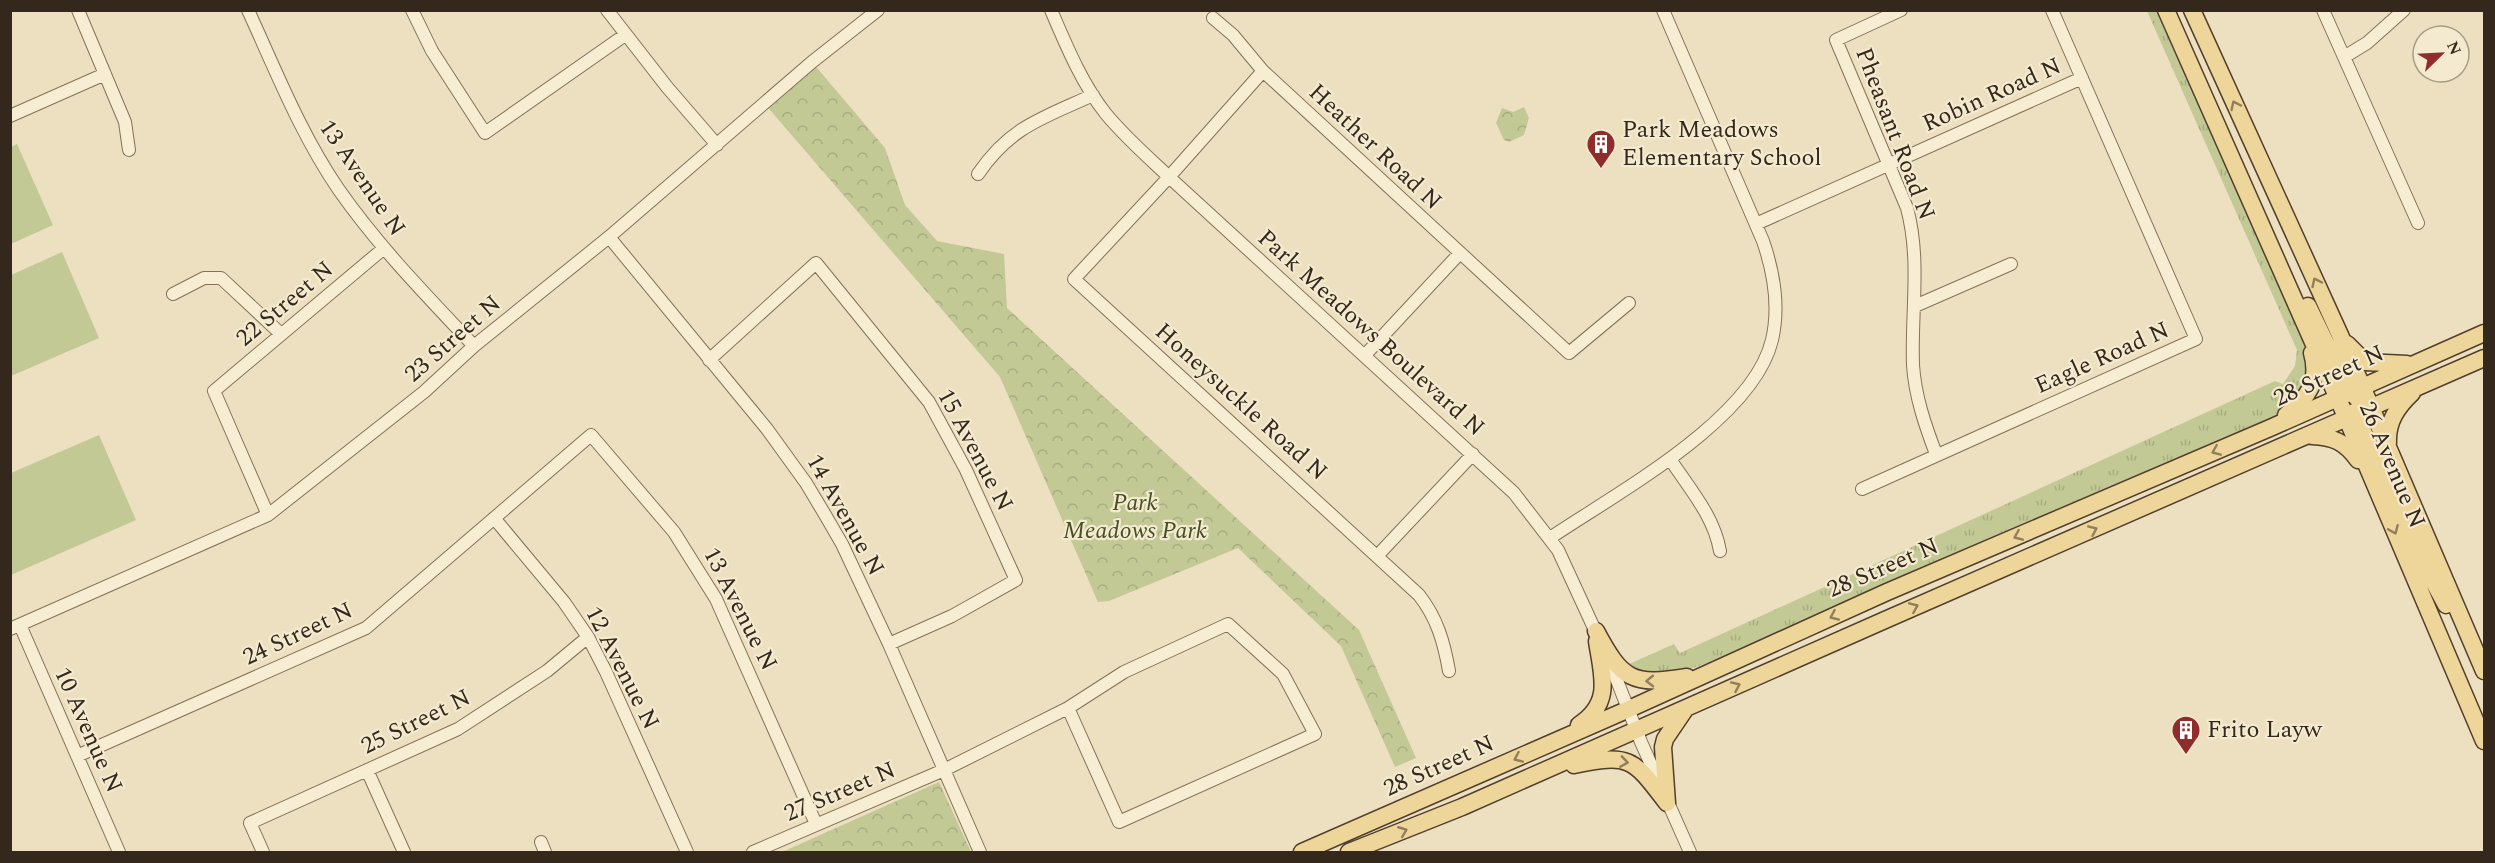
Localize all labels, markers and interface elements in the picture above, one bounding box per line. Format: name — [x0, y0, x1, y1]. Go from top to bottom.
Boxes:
north arrow — [2411, 24, 2471, 84]
text: N — [2440, 37, 2467, 59]
street label: Pheasant Road N — [1845, 42, 1945, 226]
street label: Robin Road N — [1917, 48, 2067, 142]
street label: Heather Road N — [1300, 75, 1450, 219]
one-way arrow — [2230, 100, 2242, 111]
street label: 13 Avenue N — [309, 112, 415, 244]
place label: Park Meadows Elementary School — [1622, 112, 1822, 176]
building icon: Park Meadows Elementary School — [1585, 128, 1617, 170]
street label: Park Meadows Boulevard N — [1249, 221, 1493, 445]
street label: 22 Street N — [228, 252, 342, 356]
one-way arrow — [2311, 277, 2323, 288]
street label: 23 Street N — [397, 287, 509, 391]
street label: Eagle Road N — [2029, 312, 2175, 404]
street label: Honeysuckle Road N — [1146, 314, 1336, 490]
street label: 28 Street N — [2268, 336, 2390, 416]
street label: 15 Avenue N — [928, 382, 1022, 518]
street label: 26 Avenue N — [2349, 396, 2435, 534]
one-way arrow — [2212, 444, 2223, 456]
street label: 14 Avenue N — [797, 447, 893, 583]
park label: Park Meadows Park — [1063, 485, 1207, 549]
one-way arrow — [2387, 524, 2399, 535]
one-way arrow — [2087, 525, 2098, 537]
street label: 28 Street N — [1822, 528, 1944, 608]
one-way arrow — [2013, 529, 2024, 541]
street label: 13 Avenue N — [693, 541, 787, 677]
street label: 24 Street N — [237, 593, 359, 675]
street label: 12 Avenue N — [575, 600, 669, 736]
one-way arrow — [1908, 602, 1919, 614]
one-way arrow — [1829, 608, 1840, 620]
street label: 10 Avenue N — [44, 661, 132, 799]
one-way arrow — [1646, 674, 1655, 687]
street label: 25 Street N — [355, 680, 477, 764]
one-way arrow — [1729, 681, 1740, 693]
place label: Frito Layw — [2207, 712, 2323, 748]
building icon: Frito Layw — [2170, 714, 2202, 756]
street label: 28 Street N — [1378, 726, 1500, 806]
one-way arrow — [1513, 750, 1524, 762]
street label: 27 Street N — [779, 752, 901, 832]
one-way arrow — [1619, 755, 1629, 768]
one-way arrow — [1397, 826, 1408, 838]

